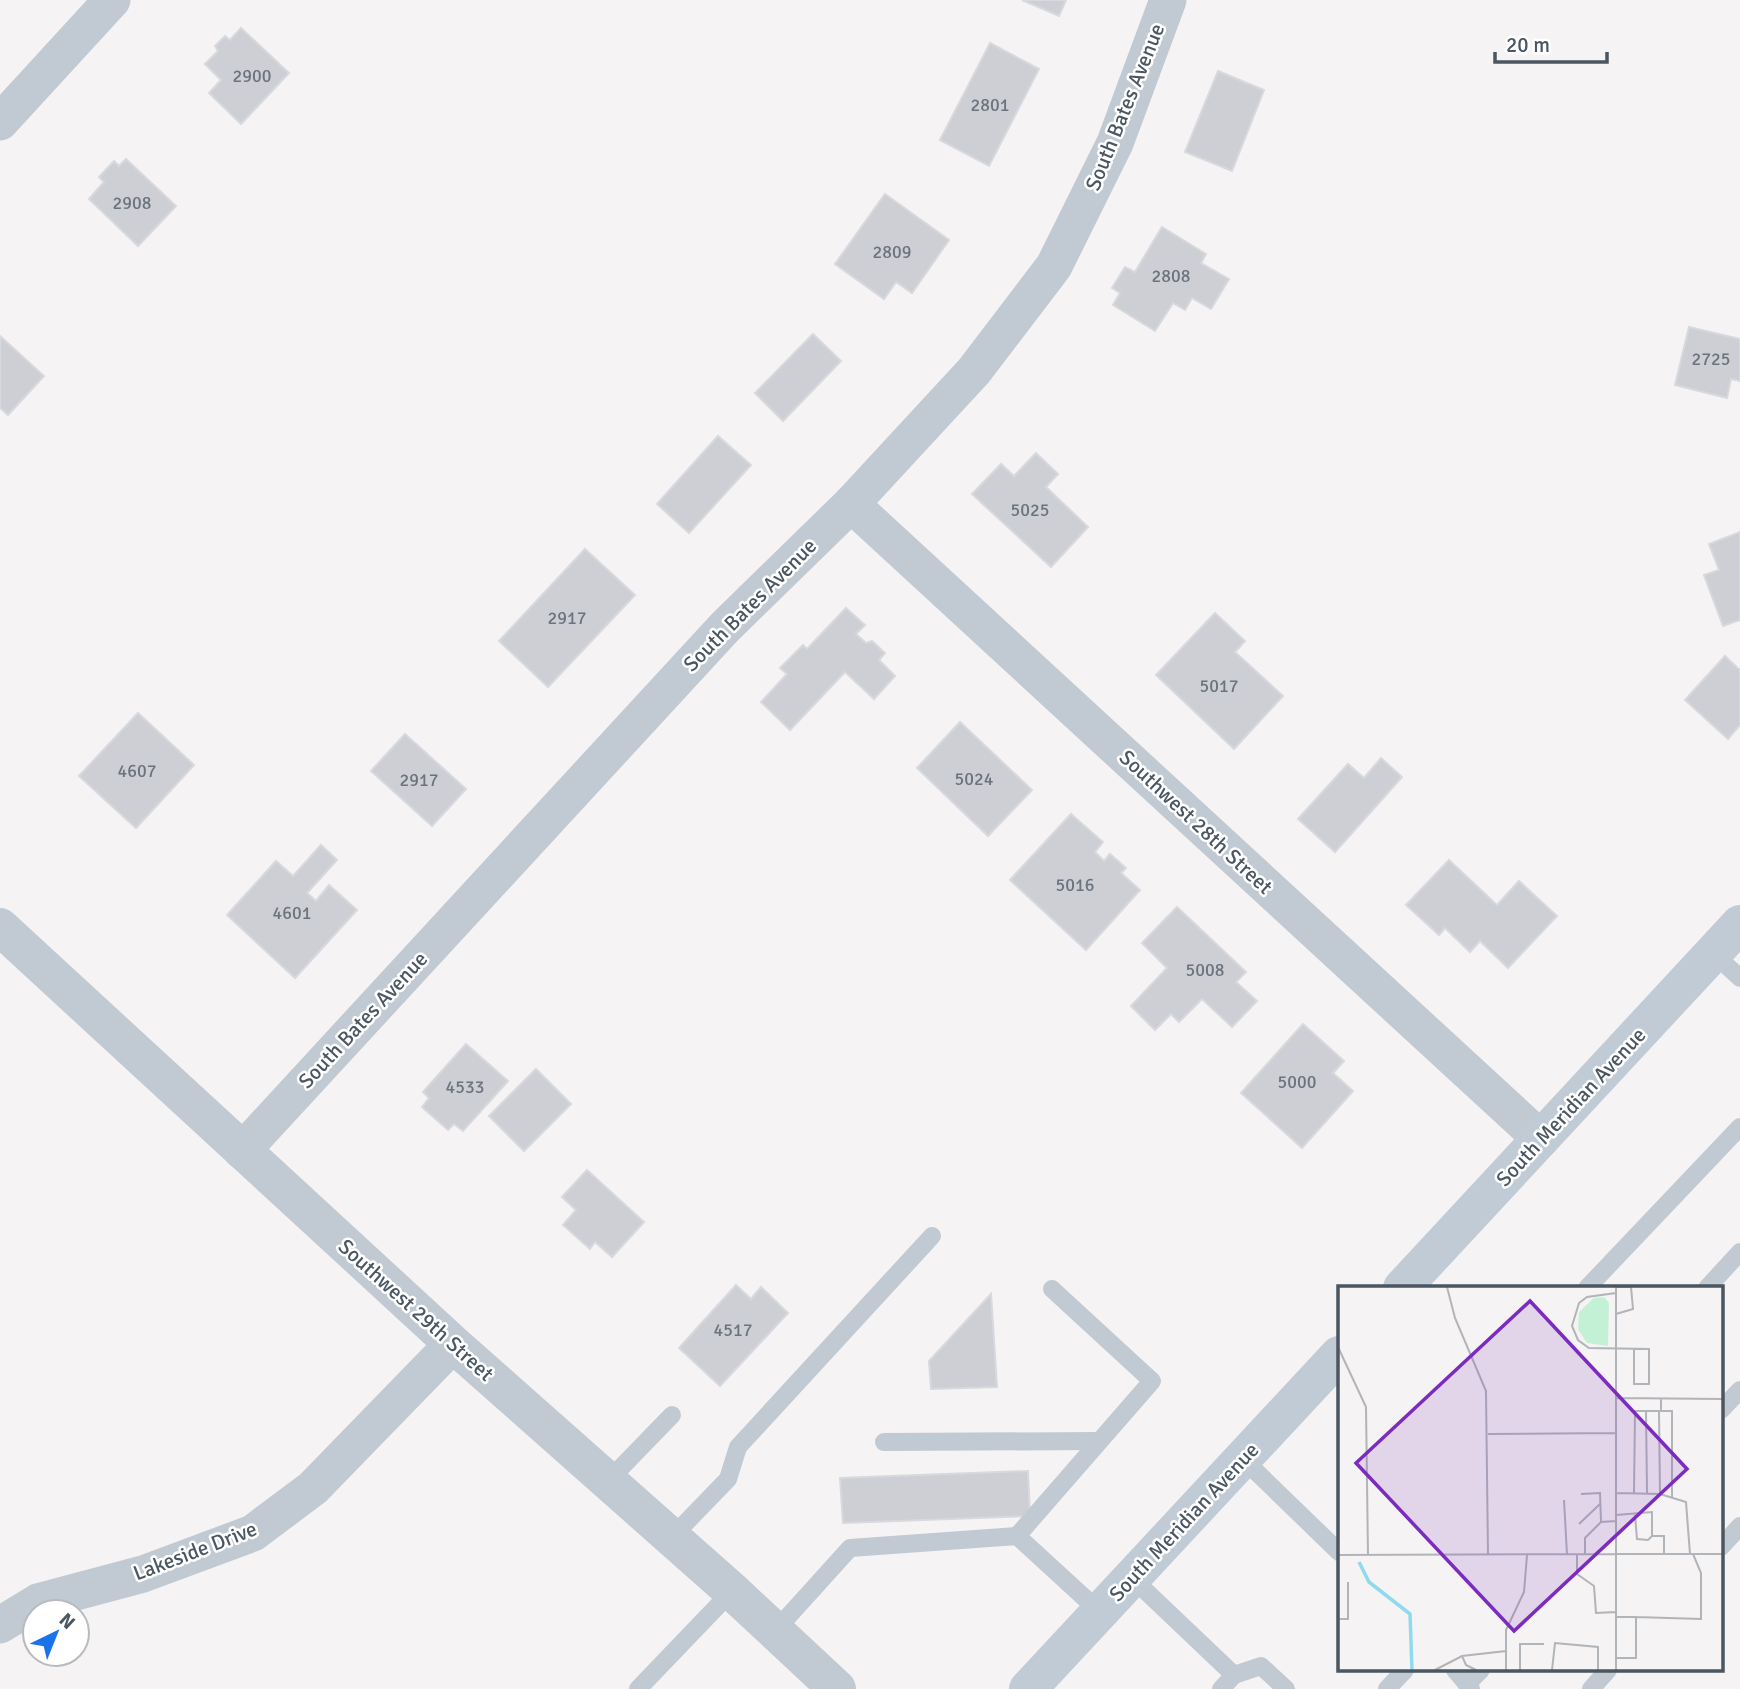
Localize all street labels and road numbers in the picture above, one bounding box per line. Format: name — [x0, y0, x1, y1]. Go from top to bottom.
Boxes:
street label: South Bates Avenue — [1080, 20, 1170, 194]
street label: South Bates Avenue — [678, 533, 822, 677]
street label: Southwest 28th Street — [1114, 744, 1278, 900]
street label: South Bates Avenue — [293, 946, 433, 1094]
street label: South Meridian Avenue — [1491, 1022, 1651, 1192]
street label: Southwest 29th Street — [333, 1233, 499, 1387]
street label: South Meridian Avenue — [1104, 1437, 1264, 1607]
street label: Lakeside Drive — [130, 1516, 260, 1586]

